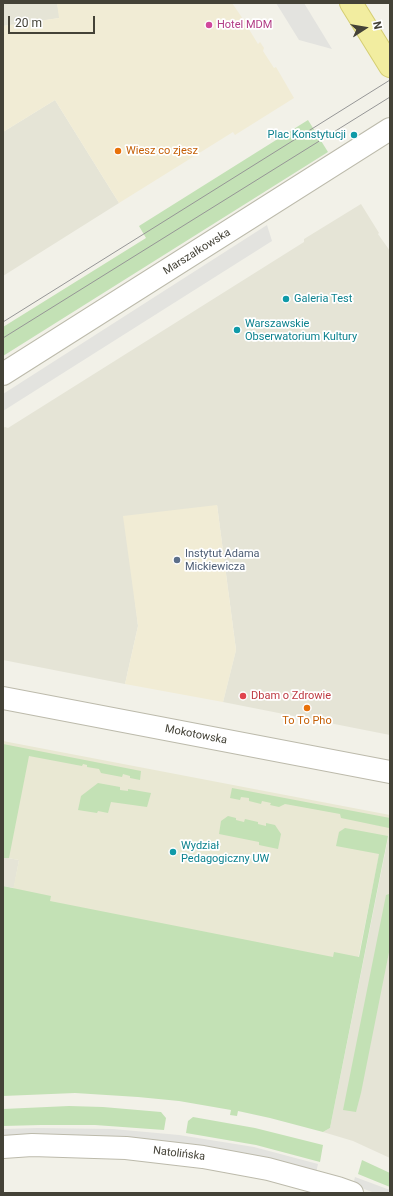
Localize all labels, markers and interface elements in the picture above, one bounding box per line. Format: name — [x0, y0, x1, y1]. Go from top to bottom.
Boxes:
scale bar — [10, 8, 97, 34]
north arrow — [345, 8, 385, 48]
text: 20 m — [15, 16, 42, 30]
place label: Hotel MDM — [217, 18, 272, 32]
marker: Hotel MDM — [204, 20, 214, 30]
text: N — [370, 20, 384, 31]
place label: Plac Konstytucji — [268, 128, 346, 142]
marker: Plac Konstytucji — [349, 130, 359, 140]
place label: Wiesz co zjesz — [126, 144, 198, 158]
marker: Wiesz co zjesz — [113, 146, 123, 156]
street label: Marszałkowska — [161, 226, 233, 278]
place label: Galeria Test — [294, 292, 352, 306]
marker: Galeria Test — [281, 294, 291, 304]
place label: Warszawskie Obserwatorium Kultury — [245, 317, 357, 343]
marker: Warszawskie Obserwatorium Kultury — [232, 325, 242, 335]
place label: Instytut Adama Mickiewicza — [185, 547, 260, 573]
marker: Instytut Adama Mickiewicza — [172, 555, 182, 565]
place label: Dbam o Zdrowie — [251, 689, 331, 703]
marker: Dbam o Zdrowie — [238, 691, 248, 701]
marker: To To Pho — [302, 703, 312, 713]
place label: To To Pho — [282, 714, 332, 728]
street label: Mokotowska — [164, 723, 228, 747]
place label: Wydział Pedagogiczny UW — [181, 839, 269, 865]
marker: Wydział Pedagogiczny UW — [168, 847, 178, 857]
street label: Natolińska — [152, 1144, 206, 1164]

